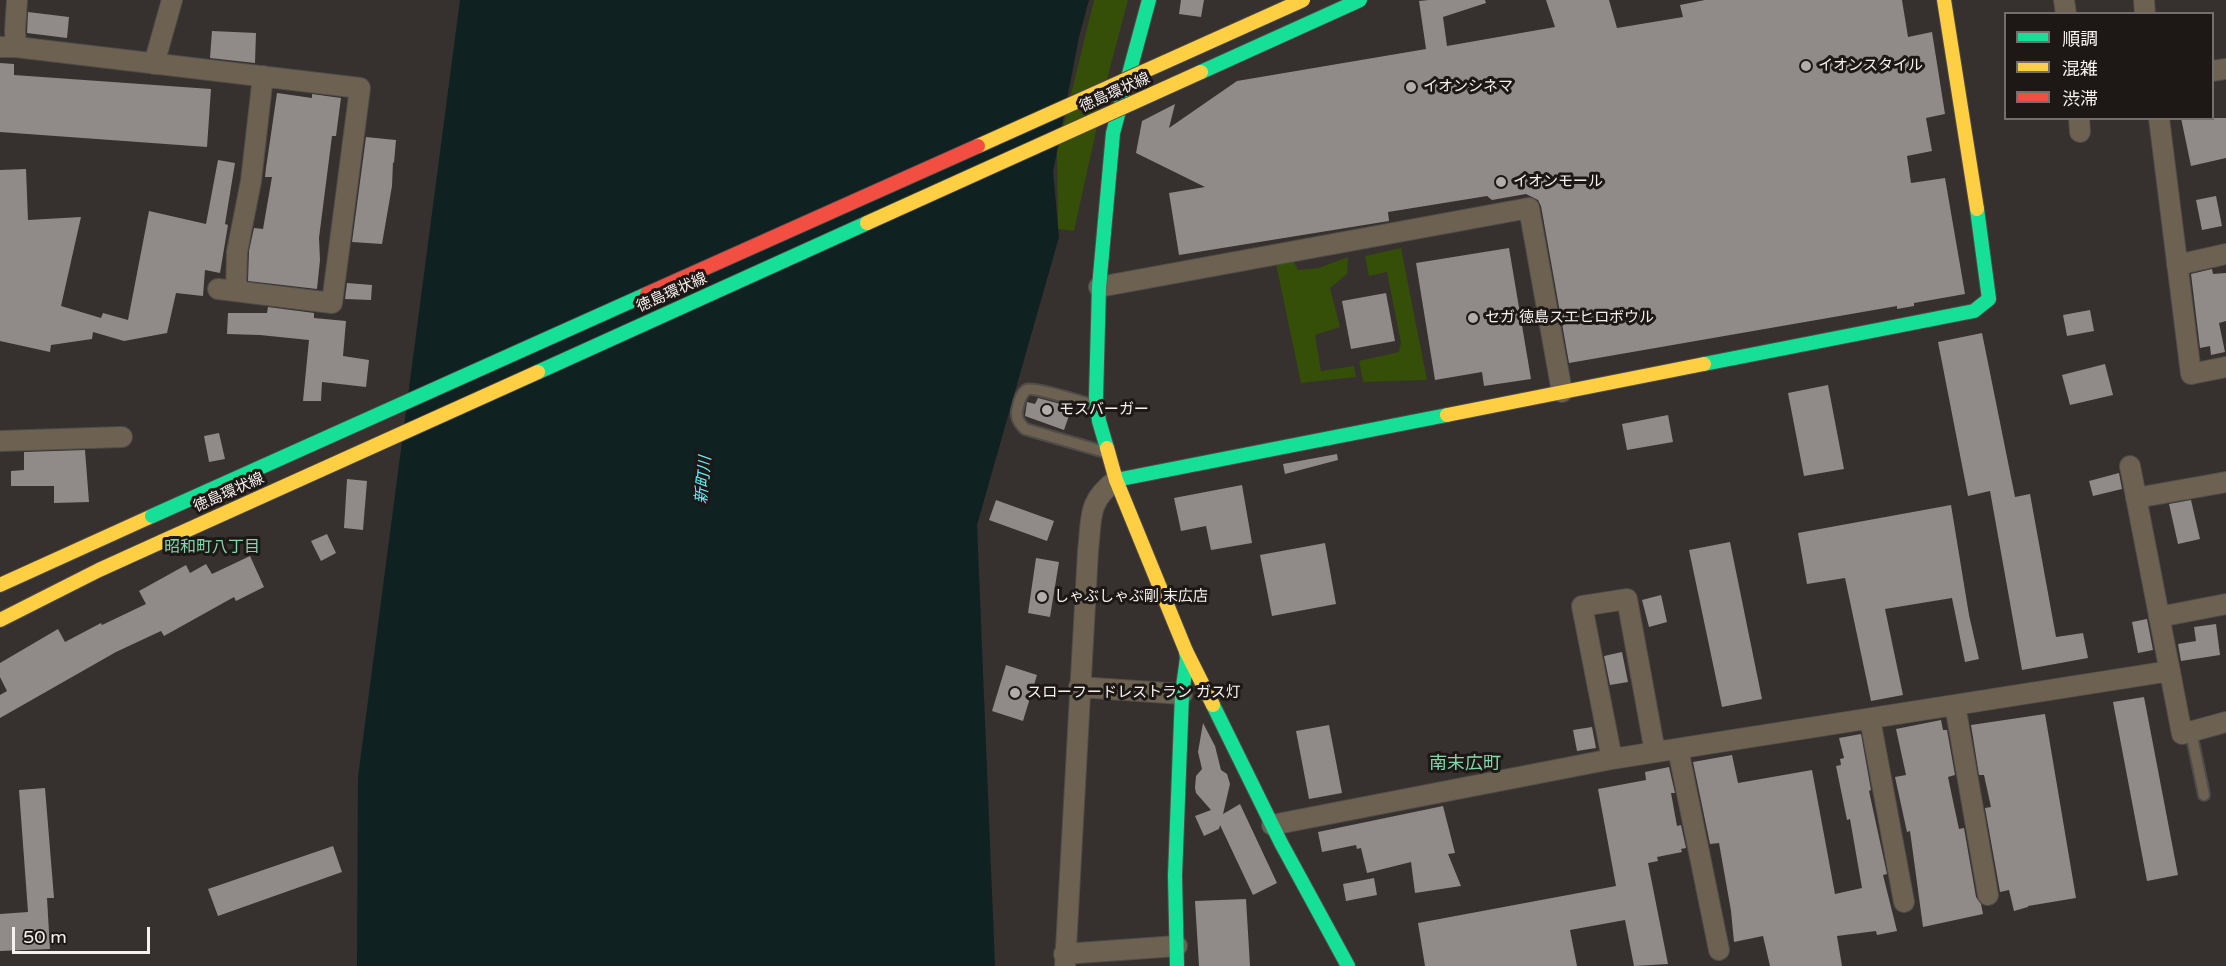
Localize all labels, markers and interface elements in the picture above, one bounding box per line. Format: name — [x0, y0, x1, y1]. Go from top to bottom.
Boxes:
legend — [2004, 12, 2214, 120]
text: 順調 — [2062, 28, 2098, 50]
place label: イオンスタイル — [1818, 57, 1923, 75]
text: 混雑 — [2062, 58, 2098, 80]
marker: イオンスタイル — [1799, 59, 1813, 73]
street label: 徳島環状線 — [1077, 70, 1153, 116]
place label: イオンシネマ — [1423, 78, 1513, 96]
marker: イオンシネマ — [1404, 80, 1418, 94]
text: 渋滞 — [2062, 88, 2098, 110]
place label: イオンモール — [1513, 173, 1603, 191]
marker: イオンモール — [1494, 175, 1508, 189]
street label: 徳島環状線 — [634, 270, 710, 316]
place label: セガ 徳島スエヒロボウル — [1485, 309, 1654, 327]
marker: セガ 徳島スエヒロボウル — [1466, 311, 1480, 325]
place label: モスバーガー — [1059, 401, 1149, 419]
marker: モスバーガー — [1040, 403, 1054, 417]
water label: 新町川 — [692, 455, 716, 505]
street label: 徳島環状線 — [191, 470, 267, 516]
district label: 昭和町八丁目 — [164, 538, 260, 558]
place label: しゃぶしゃぶ剛 末広店 — [1054, 588, 1208, 606]
marker: しゃぶしゃぶ剛 末広店 — [1035, 590, 1049, 604]
place label: スローフードレストラン ガス灯 — [1027, 684, 1241, 702]
marker: スローフードレストラン ガス灯 — [1008, 686, 1022, 700]
district label: 南末広町 — [1429, 753, 1501, 775]
scale bar — [15, 915, 153, 953]
text: 50 m — [23, 926, 67, 948]

